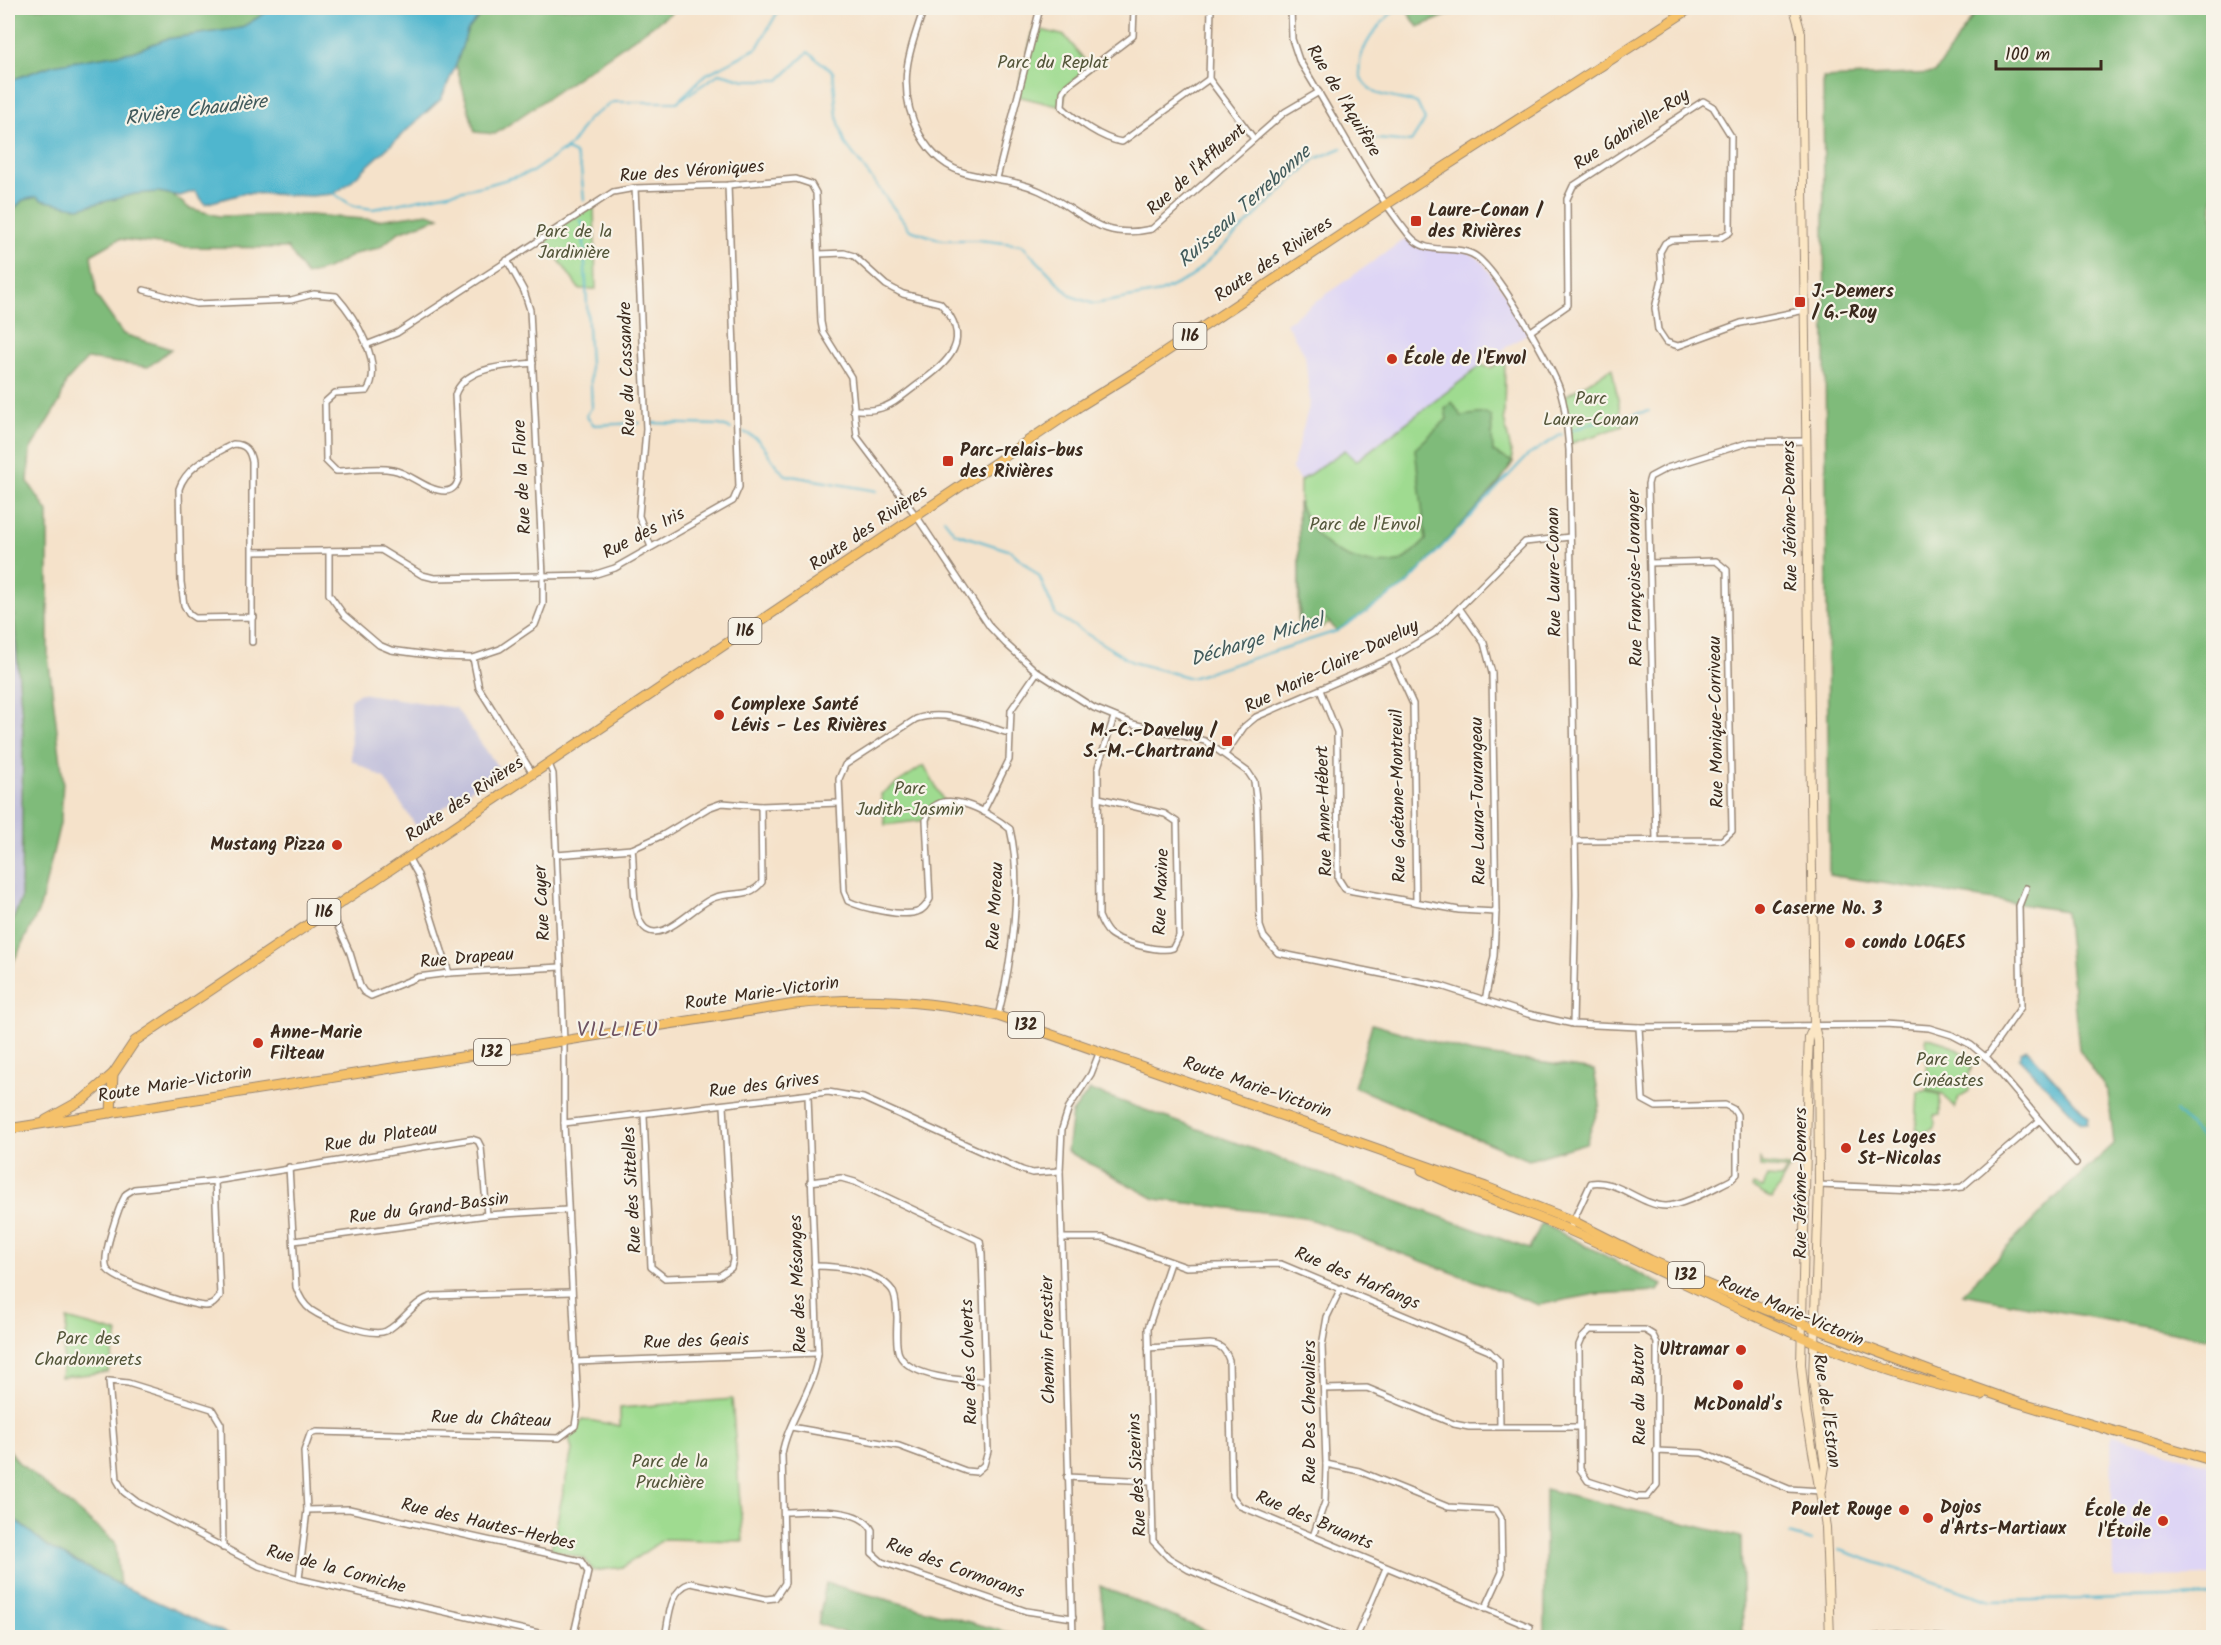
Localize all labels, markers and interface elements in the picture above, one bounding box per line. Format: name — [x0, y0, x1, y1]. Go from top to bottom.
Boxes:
scale bar — [1996, 33, 2101, 71]
street label: Rue de l'Aquifère — [1298, 39, 1388, 163]
text: 100 m — [2005, 41, 2050, 70]
park label: Parc du Replat — [997, 49, 1110, 78]
street label: Rue Gabrielle-Roy — [1568, 81, 1697, 179]
water label: Rivière Chaudière — [123, 86, 271, 136]
street label: Rue de l'Affluent — [1140, 116, 1255, 223]
water label: Ruisseau Terrebonne — [1171, 137, 1321, 276]
street label: Rue des Véroniques — [619, 152, 766, 192]
place label: Laure-Conan / des Rivières — [1428, 197, 1544, 247]
street label: Route des Rivières — [1209, 209, 1340, 311]
marker: Laure-Conan / des Rivières — [1409, 214, 1423, 228]
park label: Parc de la Jardinière — [536, 218, 612, 268]
place label: J.-Demers / G.-Roy — [1811, 278, 1894, 328]
marker: J.-Demers / G.-Roy — [1793, 295, 1807, 309]
street label: Rue du Cassandre — [611, 301, 645, 437]
road number: 116 — [1174, 323, 1206, 349]
place label: École de l'Envol — [1404, 345, 1526, 374]
marker: École de l'Envol — [1385, 352, 1399, 366]
park label: Parc Laure-Conan — [1543, 385, 1639, 435]
street label: Rue de la Flore — [506, 419, 540, 535]
place label: Parc-relais-bus des Rivières — [960, 437, 1084, 487]
street label: Rue Jérôme-Demers — [1775, 440, 1807, 592]
marker: Parc-relais-bus des Rivières — [941, 454, 955, 468]
street label: Route des Rivières — [804, 478, 935, 580]
street label: Rue Françoise-Loranger — [1620, 488, 1652, 667]
street label: Rue des Iris — [597, 500, 691, 568]
street label: Rue Laure-Conan — [1539, 507, 1571, 637]
park label: Parc de l'Envol — [1309, 511, 1421, 540]
water label: Décharge Michel — [1186, 604, 1332, 676]
street label: Rue Marie-Claire-Daveluy — [1240, 612, 1425, 722]
road number: 116 — [728, 618, 762, 644]
street label: Rue Monique-Corriveau — [1701, 635, 1733, 808]
place label: Complexe Santé Lévis - Les Rivières — [731, 691, 887, 741]
marker: Complexe Santé Lévis - Les Rivières — [712, 708, 726, 722]
street label: Rue Gaétane-Montreuil — [1383, 708, 1415, 883]
street label: Rue Laura-Tourangeau — [1463, 716, 1495, 885]
place label: M.-C.-Daveluy / S.-M.-Chartrand — [1083, 717, 1218, 767]
marker: M.-C.-Daveluy / S.-M.-Chartrand — [1220, 734, 1234, 748]
street label: Rue Anne-Hébert — [1308, 744, 1342, 877]
street label: Route des Rivières — [400, 749, 531, 851]
park label: Parc Judith-Jasmin — [856, 775, 964, 825]
place label: Mustang Pizza — [210, 831, 325, 860]
marker: Mustang Pizza — [330, 838, 344, 852]
street label: Rue Maxine — [1146, 848, 1178, 936]
street label: Rue Moreau — [979, 861, 1013, 951]
street label: Rue Cayer — [526, 863, 559, 942]
place label: Caserne No. 3 — [1772, 895, 1882, 924]
road number: 116 — [308, 899, 340, 925]
marker: Caserne No. 3 — [1753, 902, 1767, 916]
place label: condo LOGES — [1862, 929, 1965, 958]
marker: condo LOGES — [1843, 936, 1857, 950]
street label: Rue Drapeau — [419, 940, 516, 978]
street label: Route Marie-Victorin — [683, 969, 841, 1019]
road number: 132 — [1008, 1012, 1044, 1038]
district label: VILLIEU — [577, 1014, 659, 1047]
place label: Anne-Marie Filteau — [270, 1019, 363, 1069]
marker: Anne-Marie Filteau — [251, 1036, 265, 1050]
road number: 132 — [474, 1039, 510, 1065]
park label: Parc des Cinéastes — [1912, 1046, 1984, 1096]
street label: Route Marie-Victorin — [1179, 1049, 1335, 1127]
street label: Route Marie-Victorin — [96, 1059, 254, 1111]
street label: Rue des Grives — [707, 1065, 821, 1107]
street label: Rue Jérôme-Demers — [1787, 1107, 1816, 1259]
street label: Rue du Plateau — [322, 1115, 440, 1161]
place label: Les Loges St-Nicolas — [1858, 1124, 1942, 1174]
street label: Rue des Sittelles — [615, 1126, 651, 1254]
marker: Les Loges St-Nicolas — [1839, 1141, 1853, 1155]
street label: Rue du Grand-Bassin — [347, 1185, 511, 1233]
street label: Rue des Mésanges — [782, 1214, 816, 1354]
street label: Rue des Harfangs — [1290, 1239, 1425, 1319]
road number: 132 — [1668, 1262, 1704, 1288]
street label: Route Marie-Victorin — [1714, 1268, 1868, 1356]
street label: Chemin Forestier — [1033, 1274, 1065, 1405]
street label: Rue des Colverts — [953, 1298, 987, 1426]
park label: Parc des Chardonnerets — [34, 1325, 142, 1375]
street label: Rue des Geais — [643, 1326, 750, 1358]
place label: Ultramar — [1659, 1336, 1730, 1365]
street label: Rue Des Chevaliers — [1296, 1340, 1325, 1484]
street label: Rue du Butor — [1625, 1343, 1655, 1446]
marker: Ultramar — [1734, 1343, 1748, 1357]
street label: Rue de l'Estran — [1804, 1352, 1848, 1470]
marker: McDonald's — [1731, 1378, 1745, 1392]
place label: McDonald's — [1694, 1391, 1783, 1420]
street label: Rue du Château — [430, 1403, 552, 1437]
street label: Rue des Sizerins — [1120, 1412, 1156, 1538]
park label: Parc de la Pruchière — [632, 1448, 708, 1498]
street label: Rue des Bruants — [1251, 1483, 1378, 1559]
street label: Rue des Hautes-Herbes — [398, 1491, 578, 1559]
place label: Dojos d'Arts-Martiaux — [1940, 1494, 2067, 1544]
place label: Poulet Rouge — [1791, 1496, 1892, 1525]
place label: École de l'Étoile — [2085, 1497, 2151, 1547]
marker: Poulet Rouge — [1897, 1503, 1911, 1517]
marker: Dojos d'Arts-Martiaux — [1921, 1511, 1935, 1525]
marker: École de l'Étoile — [2156, 1514, 2170, 1528]
street label: Rue des Cormorans — [882, 1530, 1029, 1608]
street label: Rue de la Corniche — [263, 1537, 409, 1603]

